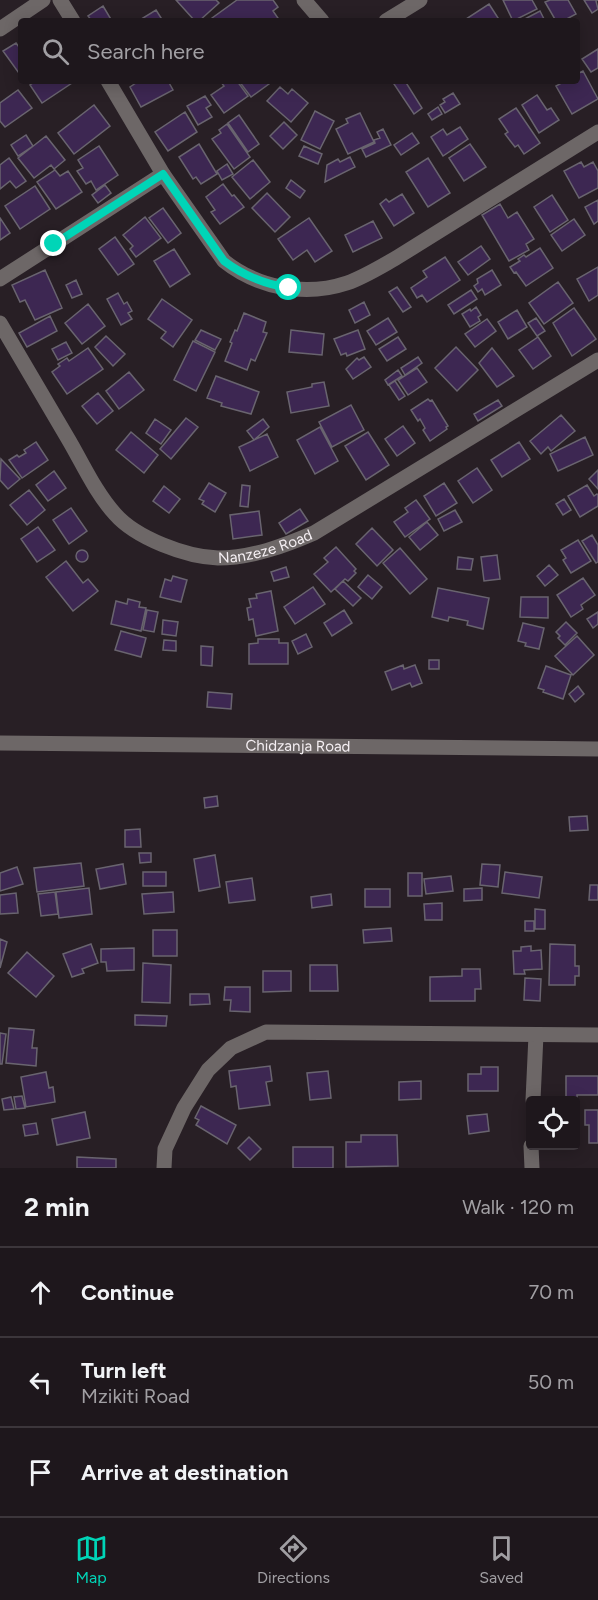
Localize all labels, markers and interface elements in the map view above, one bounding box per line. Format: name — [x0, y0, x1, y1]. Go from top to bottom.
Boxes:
search box — [18, 18, 580, 84]
icon: search — [39, 35, 72, 68]
text: Search here — [87, 38, 205, 65]
route end — [40, 230, 66, 256]
route start — [275, 274, 301, 300]
street label: Nanzeze Road — [218, 526, 315, 567]
street label: Chidzanja Road — [245, 736, 351, 756]
map controls — [526, 1096, 580, 1150]
button: locate — [526, 1096, 580, 1150]
text: 2 min — [24, 1191, 90, 1223]
text: Walk · 120 m — [462, 1195, 574, 1219]
icon: ahead — [24, 1276, 57, 1309]
text: Continue — [81, 1279, 174, 1306]
text: 70 m — [528, 1280, 574, 1304]
text: Turn left — [81, 1357, 167, 1384]
icon: left — [24, 1366, 57, 1399]
text: 50 m — [528, 1370, 574, 1394]
text: Mzikiti Road — [81, 1384, 190, 1408]
icon: arrive — [24, 1456, 57, 1489]
text: Arrive at destination — [81, 1459, 289, 1486]
tab: Map — [75, 1532, 108, 1587]
tab: Directions — [257, 1532, 330, 1587]
tab: Saved — [479, 1532, 523, 1587]

